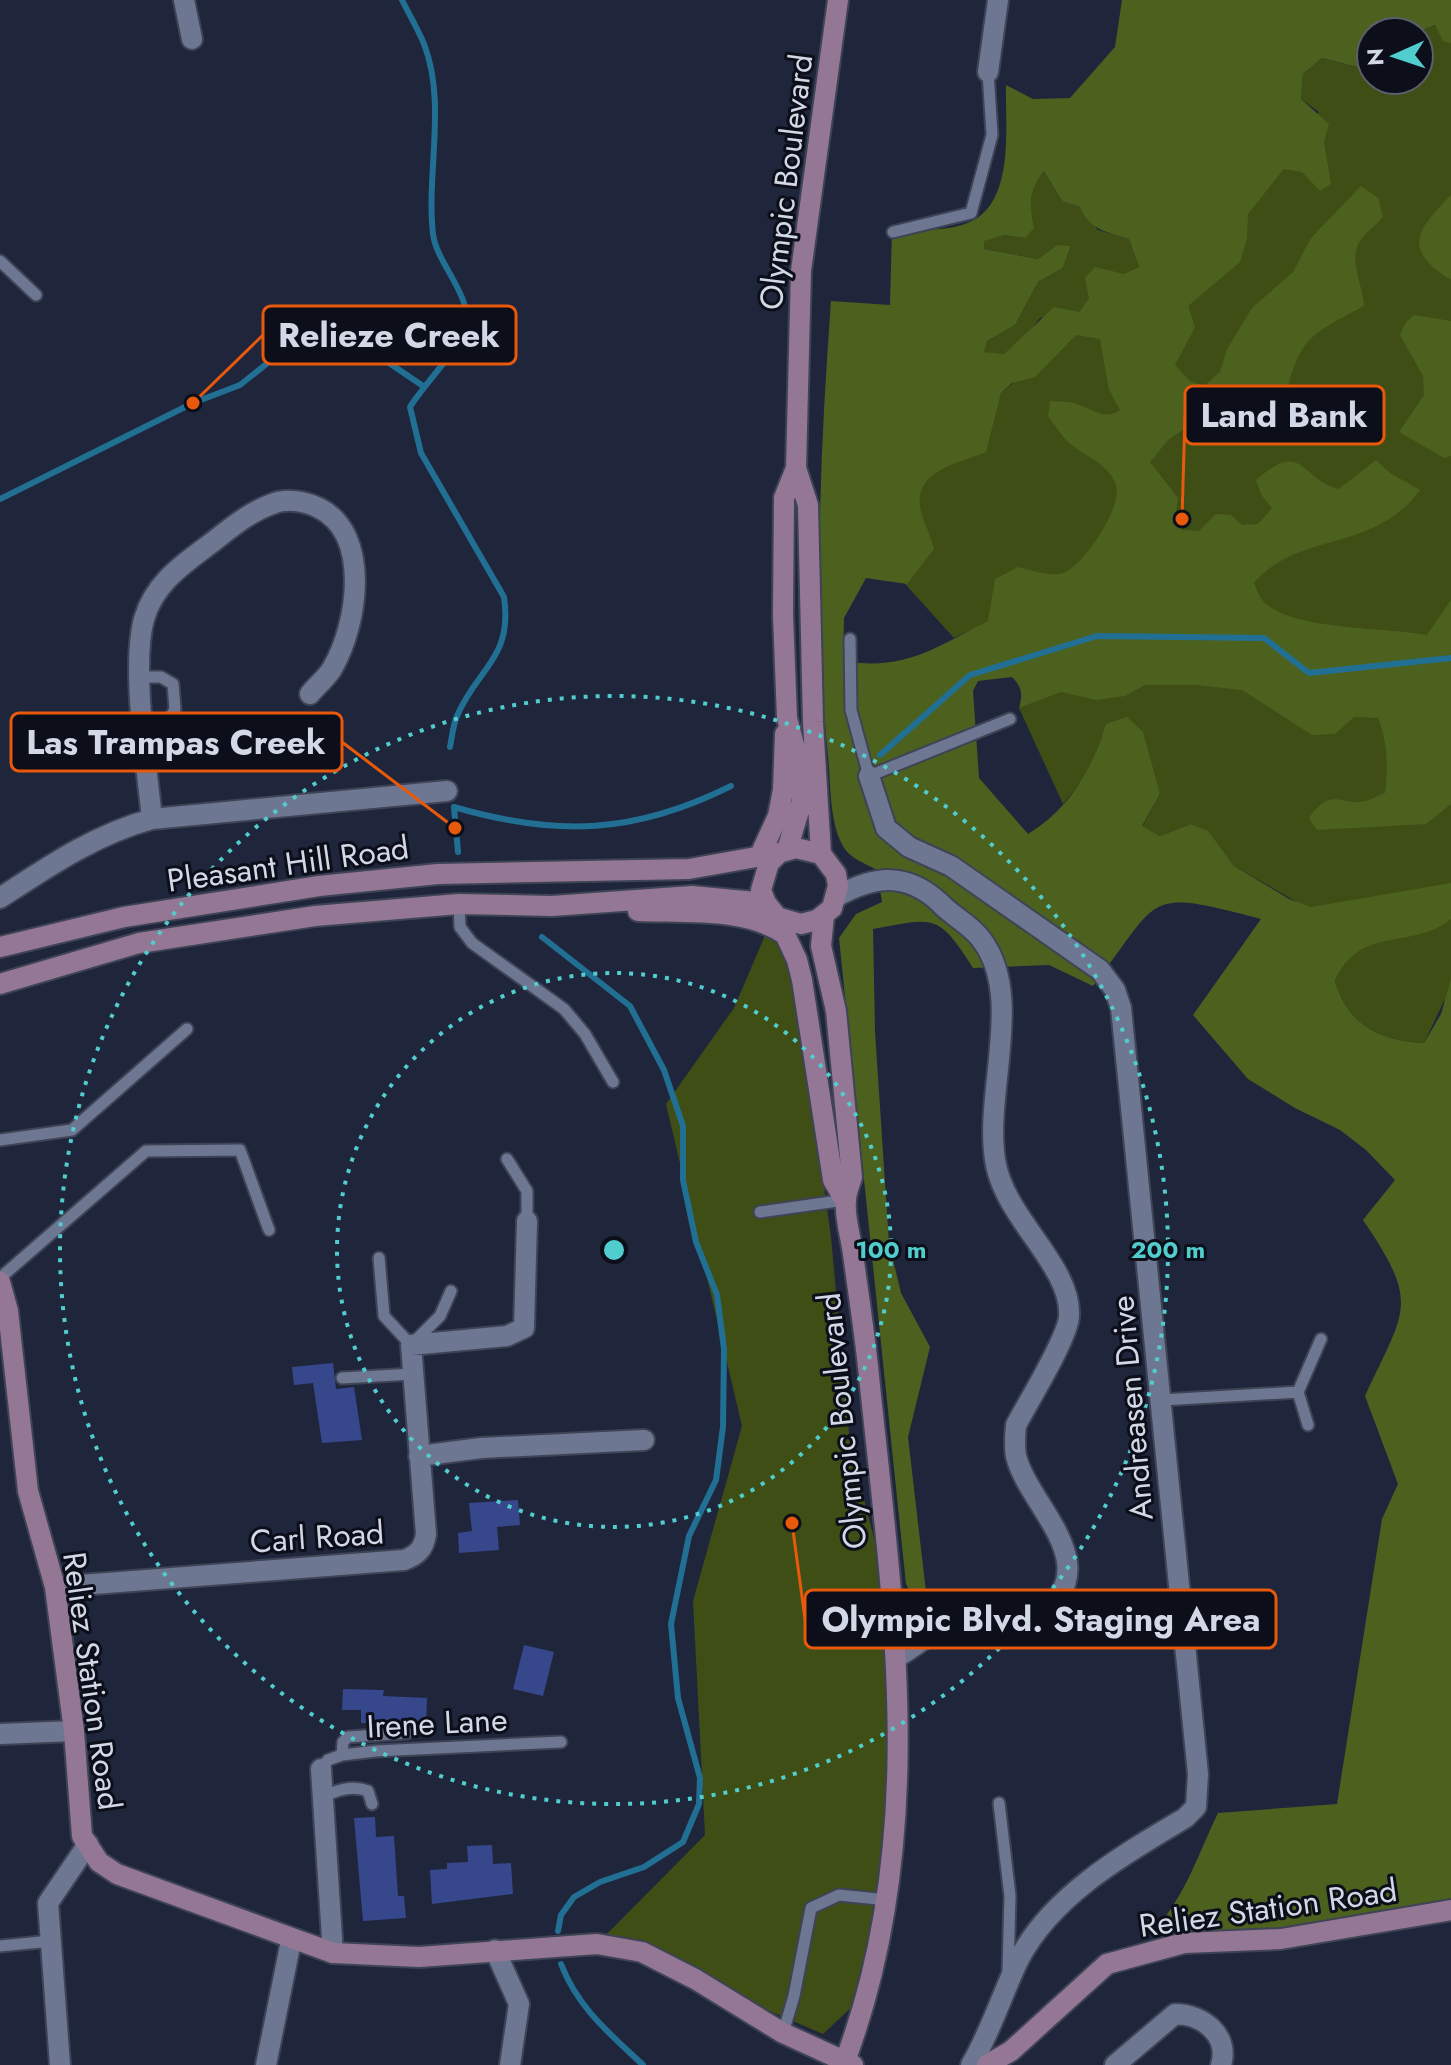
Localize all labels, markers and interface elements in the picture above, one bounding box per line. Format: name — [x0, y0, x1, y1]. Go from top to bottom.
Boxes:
north arrow — [1355, 16, 1435, 96]
text: N — [1359, 47, 1391, 67]
street label: Olympic Boulevard — [747, 51, 825, 313]
callout: Relieze Creek — [263, 306, 516, 364]
text: Relieze Creek — [278, 311, 500, 360]
callout: Land Bank — [1185, 386, 1384, 444]
text: Land Bank — [1200, 391, 1368, 440]
callout: Las Trampas Creek — [11, 713, 342, 771]
text: Las Trampas Creek — [26, 718, 326, 767]
street label: Pleasant Hill Road — [164, 824, 412, 904]
text: 100 m — [856, 1232, 926, 1267]
text: 200 m — [1131, 1232, 1205, 1267]
centre of rings — [600, 1236, 628, 1264]
street label: Olympic Boulevard — [806, 1291, 878, 1551]
street label: Andreasen Drive — [1099, 1294, 1165, 1522]
street label: Carl Road — [248, 1509, 386, 1565]
street label: Reliez Station Road — [51, 1549, 133, 1813]
callout: Olympic Blvd. Staging Area — [805, 1590, 1276, 1648]
text: Olympic Blvd. Staging Area — [821, 1595, 1261, 1644]
street label: Irene Lane — [366, 1696, 508, 1750]
street label: Reliez Station Road — [1136, 1867, 1400, 1949]

